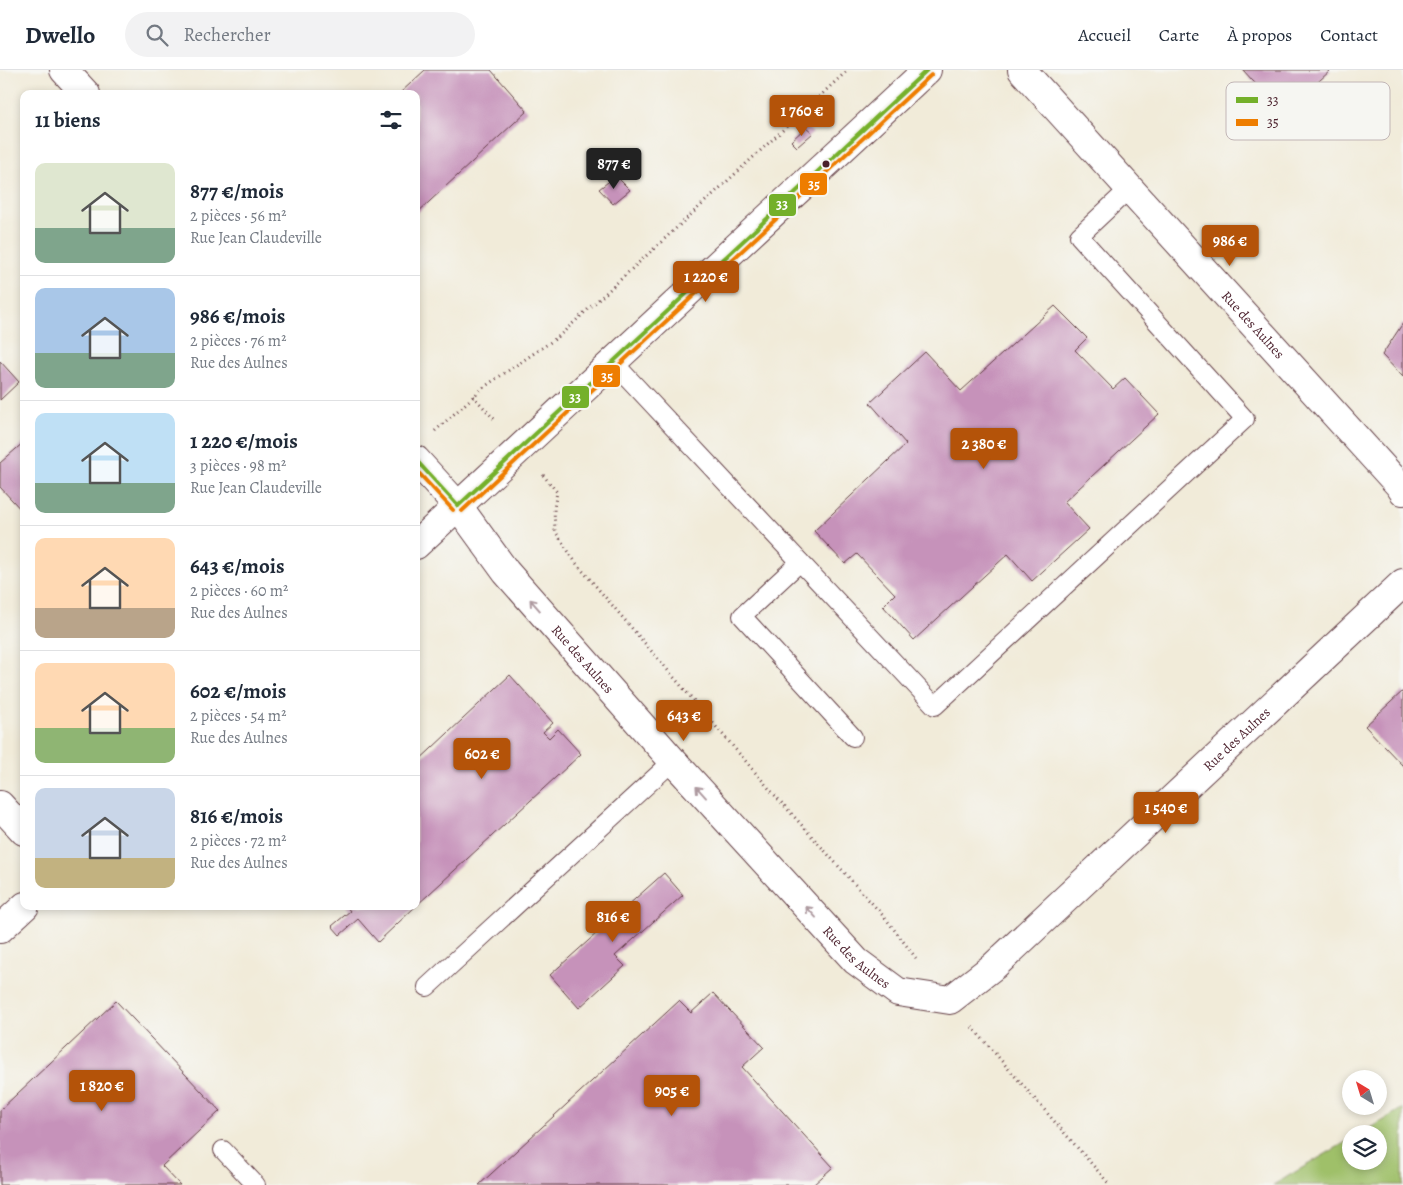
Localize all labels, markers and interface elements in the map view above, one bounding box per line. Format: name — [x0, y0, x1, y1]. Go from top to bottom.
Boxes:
search box — [125, 12, 475, 57]
text: Dwello — [25, 19, 95, 51]
icon: search — [143, 21, 171, 49]
text: Rechercher — [183, 22, 271, 48]
text: Accueil — [1078, 23, 1131, 47]
text: Carte — [1159, 23, 1199, 47]
text: À propos — [1227, 23, 1292, 47]
text: Contact — [1320, 23, 1378, 47]
legend — [1226, 82, 1390, 140]
text: 33 — [1267, 91, 1279, 110]
pin: 1 760 € — [756, 94, 848, 137]
text: 1 760 € — [781, 100, 823, 122]
text: 11 biens — [35, 106, 101, 134]
icon: filters — [377, 106, 405, 134]
text: 35 — [1267, 113, 1279, 132]
pin: 877 € — [579, 148, 649, 190]
text: 877 € — [597, 153, 631, 175]
unlabelled marker — [821, 159, 831, 169]
line badge: 35 — [799, 172, 828, 196]
text: 35 — [808, 175, 820, 194]
text: 877 €/mois — [190, 177, 284, 205]
icon: home — [75, 183, 135, 243]
line badge: 33 — [768, 193, 797, 217]
text: 33 — [776, 195, 788, 214]
text: 2 pièces · 56 m² — [190, 205, 287, 227]
pin: 986 € — [1195, 224, 1265, 267]
text: Rue Jean Claudeville — [190, 227, 322, 249]
text: 986 € — [1213, 230, 1247, 252]
pin: 1 220 € — [660, 260, 752, 303]
text: 1 220 € — [684, 266, 728, 288]
street label: Rue des Aulnes — [1217, 287, 1289, 363]
text: 986 €/mois — [190, 302, 285, 330]
icon: home — [75, 308, 135, 368]
text: 2 pièces · 76 m² — [190, 330, 286, 352]
text: Rue des Aulnes — [190, 352, 288, 374]
line badge: 35 — [592, 364, 621, 388]
text: 35 — [601, 367, 613, 386]
line badge: 33 — [561, 385, 590, 409]
text: 33 — [569, 388, 581, 407]
text: 1 220 €/mois — [190, 427, 298, 455]
pin: 2 380 € — [938, 428, 1030, 470]
icon: home — [75, 433, 135, 493]
text: 2 380 € — [961, 433, 1007, 455]
text: 3 pièces · 98 m² — [190, 455, 286, 477]
text: Rue Jean Claudeville — [190, 477, 322, 499]
text: 643 €/mois — [190, 552, 284, 580]
icon: home — [75, 558, 135, 618]
text: 2 pièces · 60 m² — [190, 580, 288, 602]
one-way arrow — [530, 599, 541, 612]
text: Rue des Aulnes — [190, 602, 288, 624]
street label: Rue des Aulnes — [547, 621, 618, 698]
text: 602 €/mois — [190, 677, 286, 705]
icon: home — [75, 683, 135, 743]
pin: 643 € — [649, 700, 719, 742]
street label: Rue des Aulnes — [1199, 703, 1275, 775]
text: 2 pièces · 54 m² — [190, 705, 286, 727]
text: 643 € — [667, 705, 701, 727]
text: Rue des Aulnes — [190, 727, 288, 749]
pin: 602 € — [447, 738, 517, 780]
text: 602 € — [464, 743, 500, 765]
one-way arrow — [695, 786, 707, 798]
pin: 1 540 € — [1120, 792, 1212, 834]
text: 1 540 € — [1145, 797, 1187, 819]
text: 816 €/mois — [190, 802, 283, 830]
icon: home — [75, 808, 135, 868]
text: 2 pièces · 72 m² — [190, 830, 287, 852]
text: Rue des Aulnes — [190, 852, 288, 874]
pin: 816 € — [578, 900, 648, 943]
one-way arrow — [805, 905, 817, 918]
text: 816 € — [597, 906, 629, 928]
street label: Rue des Aulnes — [818, 922, 894, 993]
pin: 1 820 € — [56, 1070, 148, 1112]
north arrow — [1342, 1070, 1388, 1115]
map controls — [1342, 1070, 1387, 1170]
pin: 905 € — [637, 1074, 707, 1117]
text: 1 820 € — [80, 1075, 124, 1097]
text: 905 € — [655, 1080, 689, 1102]
button: layers — [1342, 1125, 1387, 1170]

